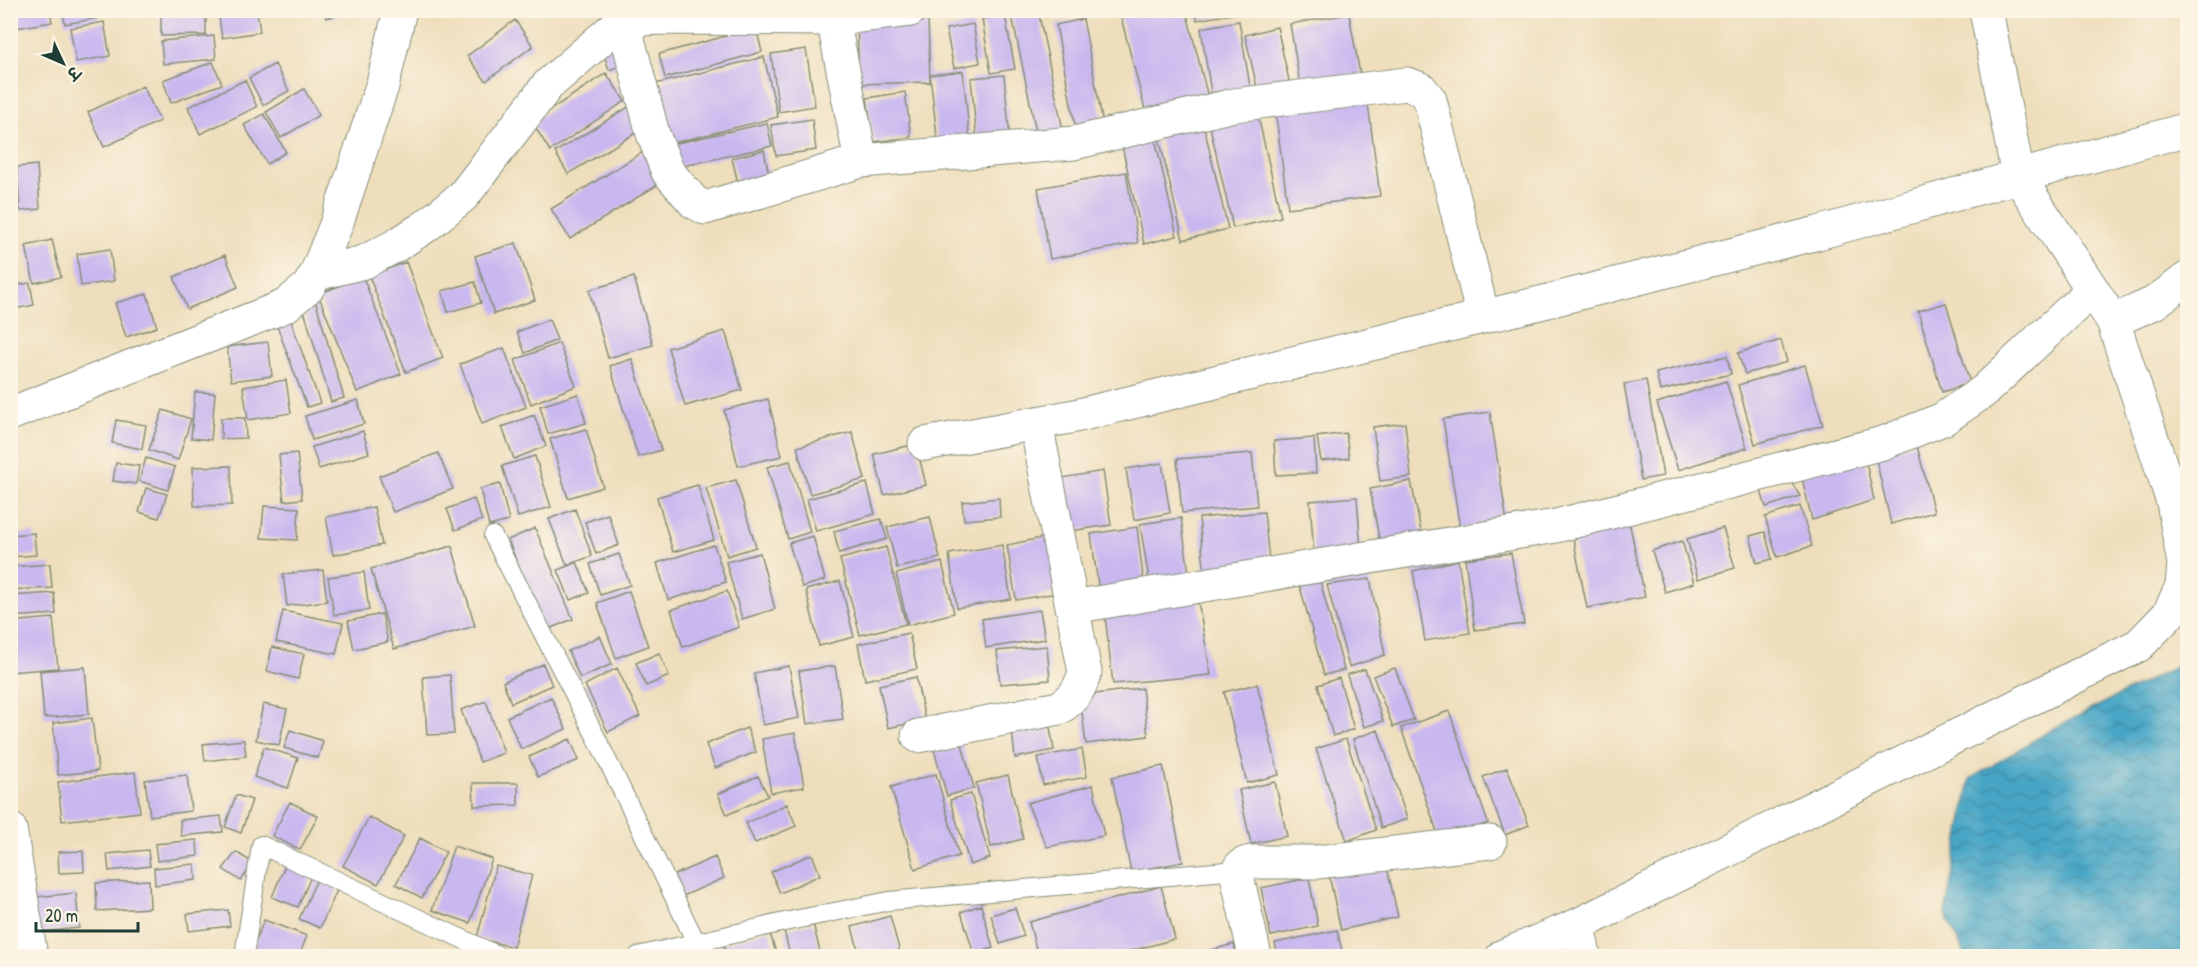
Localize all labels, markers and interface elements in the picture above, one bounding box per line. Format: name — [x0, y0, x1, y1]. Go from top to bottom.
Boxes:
north arrow — [33, 33, 93, 93]
text: उ — [61, 61, 87, 86]
scale bar — [36, 895, 138, 933]
text: 20 m — [45, 903, 78, 928]

